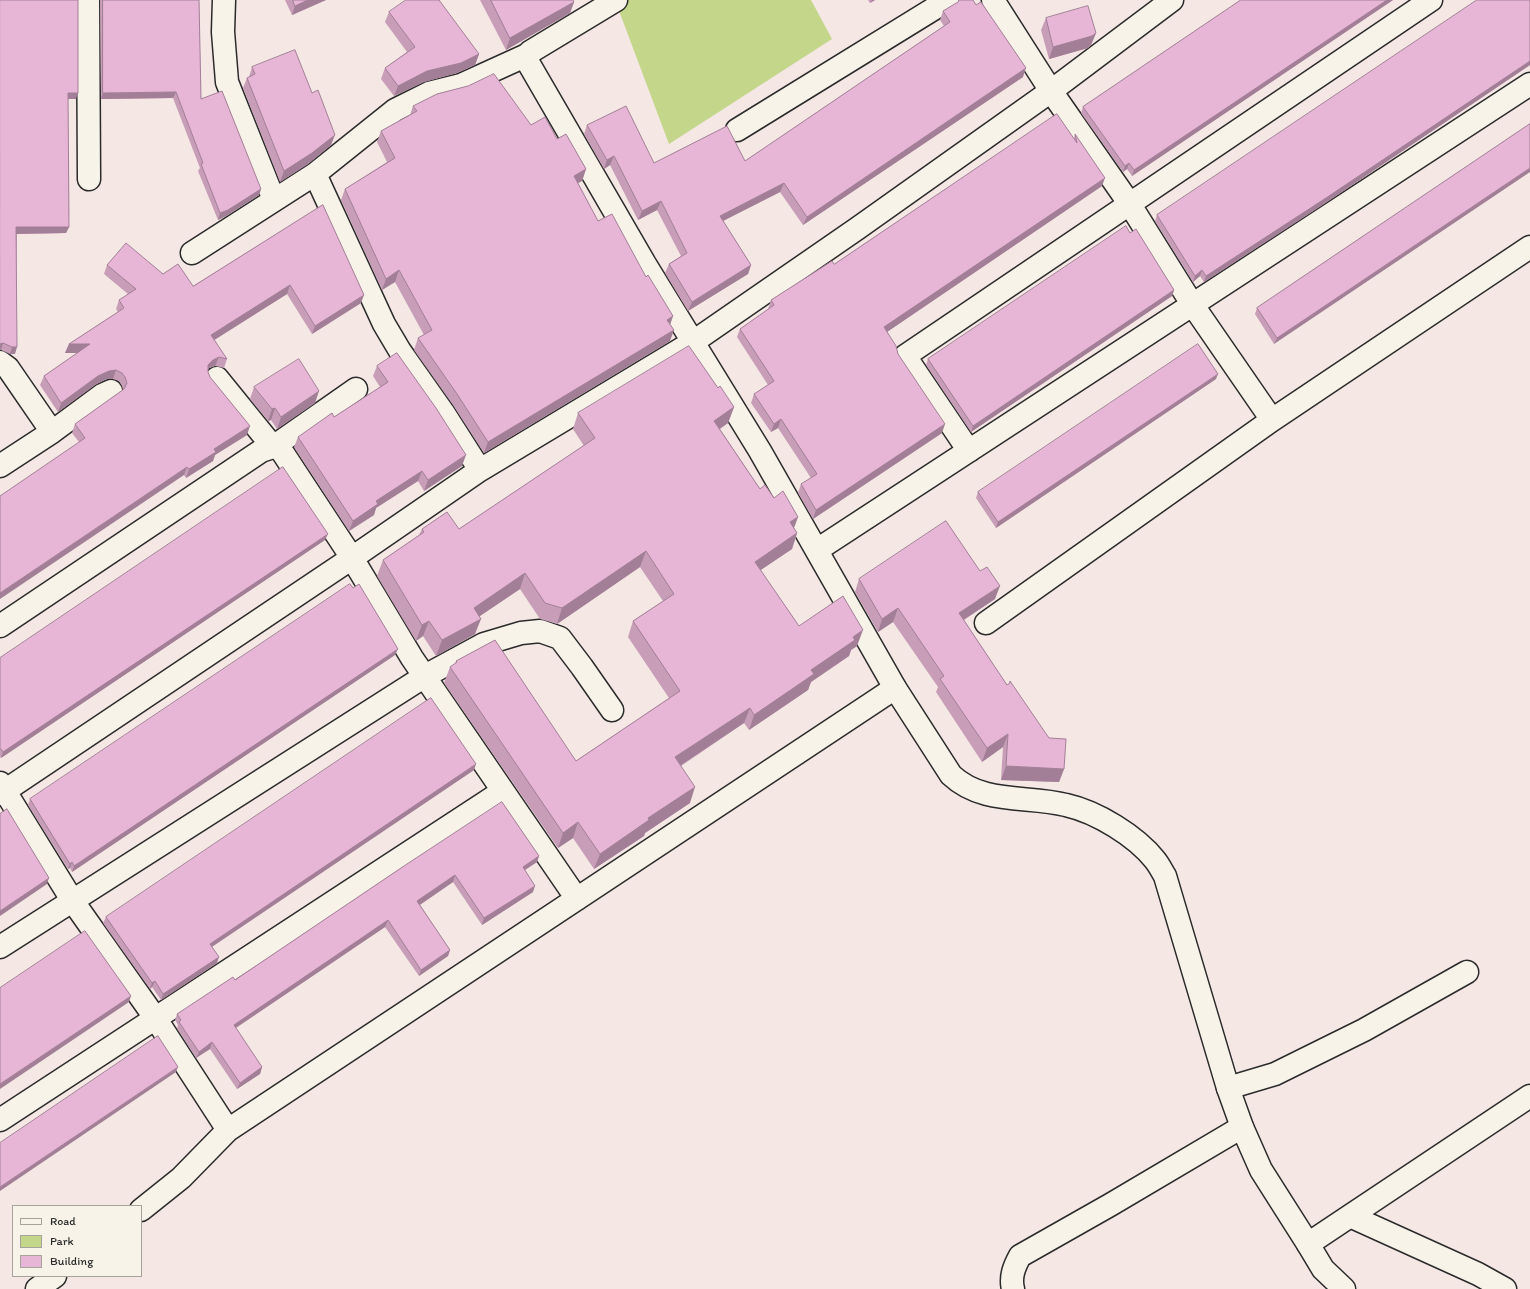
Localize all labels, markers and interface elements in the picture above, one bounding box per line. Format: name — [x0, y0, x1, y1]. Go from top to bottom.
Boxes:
legend — [12, 1205, 142, 1277]
text: Road — [50, 1214, 76, 1228]
text: Park — [50, 1234, 74, 1248]
text: Building — [50, 1254, 93, 1268]

